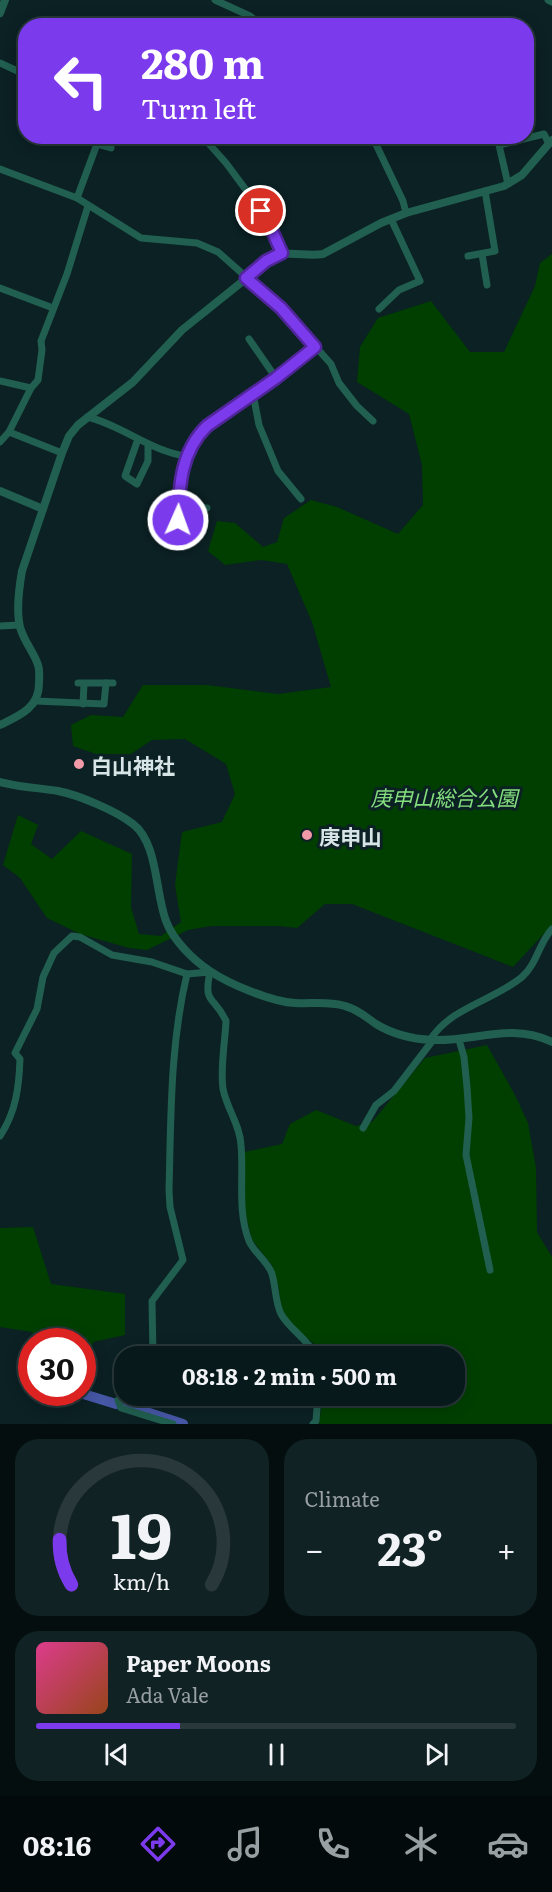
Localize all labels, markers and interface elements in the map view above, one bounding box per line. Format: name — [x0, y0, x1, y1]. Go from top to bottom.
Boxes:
text: 280 m — [141, 30, 264, 92]
icon: left — [42, 42, 120, 120]
text: Turn left — [141, 87, 256, 127]
pin — [235, 185, 286, 236]
icon: arrive — [244, 194, 277, 227]
position arrow — [146, 488, 210, 552]
place label: 白山神社 — [91, 749, 175, 780]
marker: 白山神社 — [72, 757, 86, 771]
park label: 庚申山総合公園 — [371, 781, 520, 812]
place label: 庚申山 — [319, 820, 382, 851]
marker: 庚申山 — [300, 828, 314, 842]
speed limit sign: 30 — [18, 1328, 96, 1406]
text: 08:18 · 2 min · 500 m — [182, 1359, 397, 1392]
text: Climate — [305, 1483, 380, 1513]
text: 19 — [111, 1486, 173, 1578]
text: 23° — [377, 1513, 443, 1580]
text: − — [305, 1523, 324, 1572]
text: + — [497, 1523, 516, 1572]
text: km/h — [113, 1565, 170, 1597]
text: Paper Moons — [126, 1646, 271, 1679]
text: Ada Vale — [126, 1679, 209, 1709]
icon: previous — [100, 1738, 133, 1771]
icon: pause — [260, 1738, 293, 1771]
icon: next — [420, 1738, 453, 1771]
icon: directions — [137, 1823, 179, 1865]
icon: music — [224, 1823, 266, 1865]
icon: phone — [312, 1823, 354, 1865]
icon: climate — [400, 1823, 442, 1865]
icon: car — [487, 1823, 529, 1865]
text: 08:16 — [23, 1824, 91, 1864]

